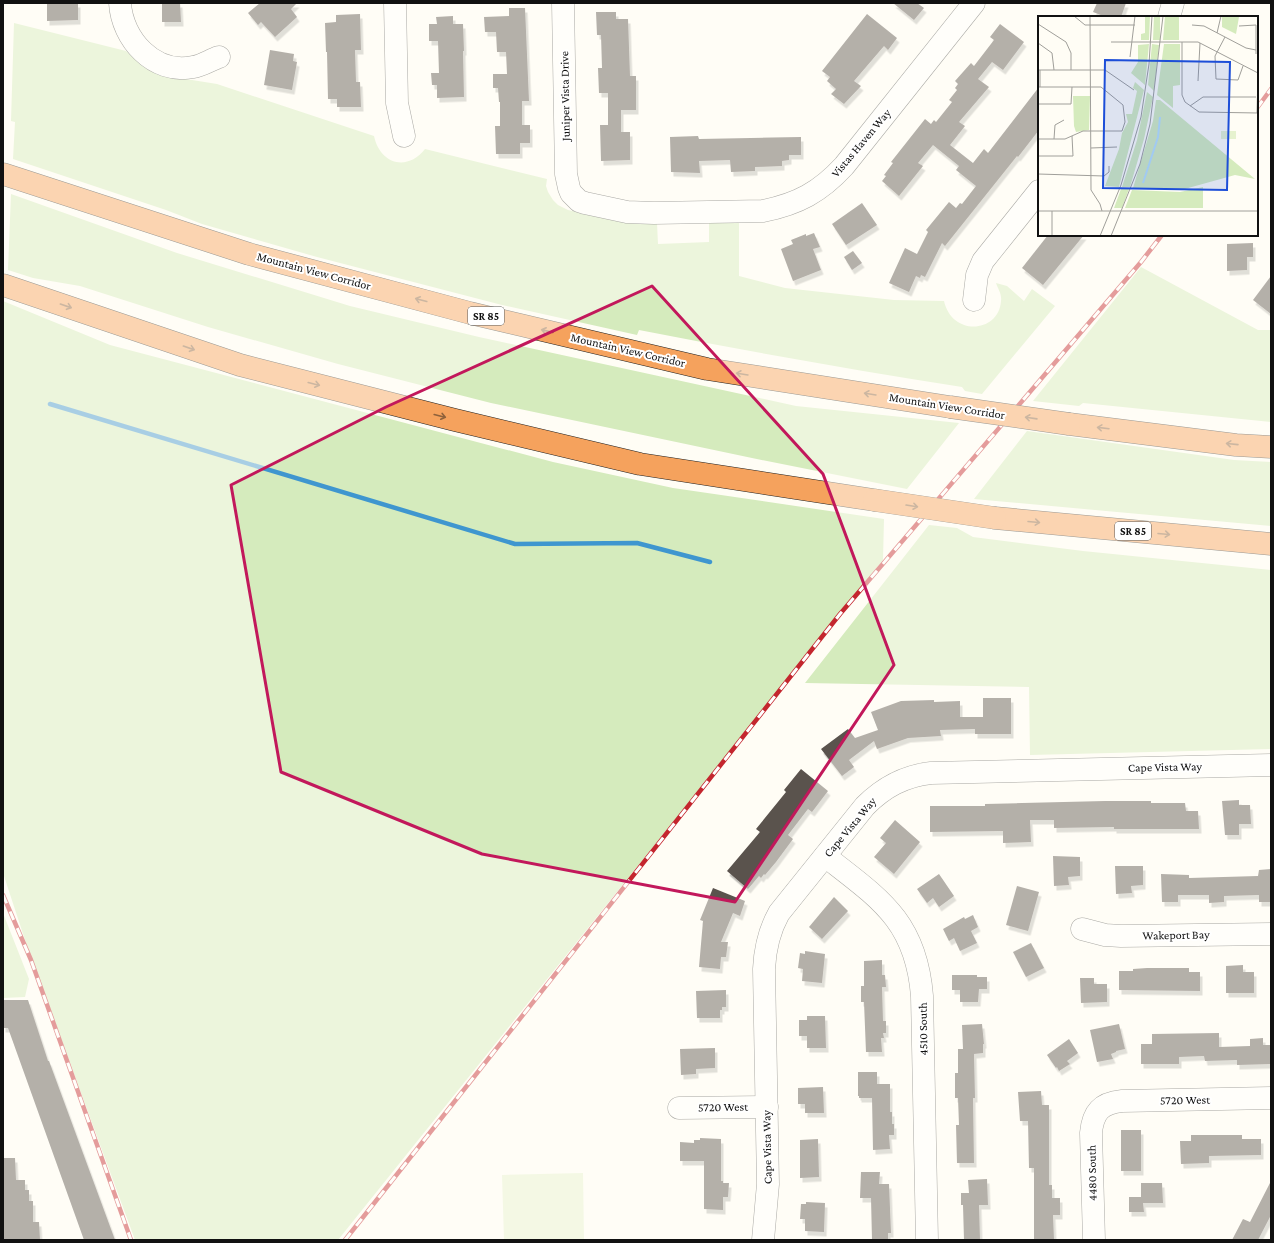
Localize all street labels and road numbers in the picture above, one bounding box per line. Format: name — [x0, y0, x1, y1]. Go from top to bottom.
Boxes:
street label: Juniper Vista Drive — [557, 51, 573, 142]
street label: Vistas Haven Way — [828, 106, 894, 180]
street label: Mountain View Corridor — [256, 249, 373, 293]
road number: SR 85 — [468, 307, 504, 325]
street label: Mountain View Corridor — [569, 330, 687, 370]
street label: Mountain View Corridor — [888, 390, 1007, 422]
road number: SR 85 — [1115, 522, 1151, 540]
street label: Cape Vista Way — [1128, 759, 1203, 775]
street label: Cape Vista Way — [821, 794, 879, 860]
street label: Wakeport Bay — [1142, 927, 1210, 943]
street label: 4510 South — [916, 1002, 930, 1056]
street label: 5720 West — [1160, 1093, 1211, 1107]
street label: 5720 West — [698, 1100, 749, 1114]
street label: Cape Vista Way — [759, 1109, 775, 1184]
street label: 4480 South — [1085, 1144, 1099, 1201]

